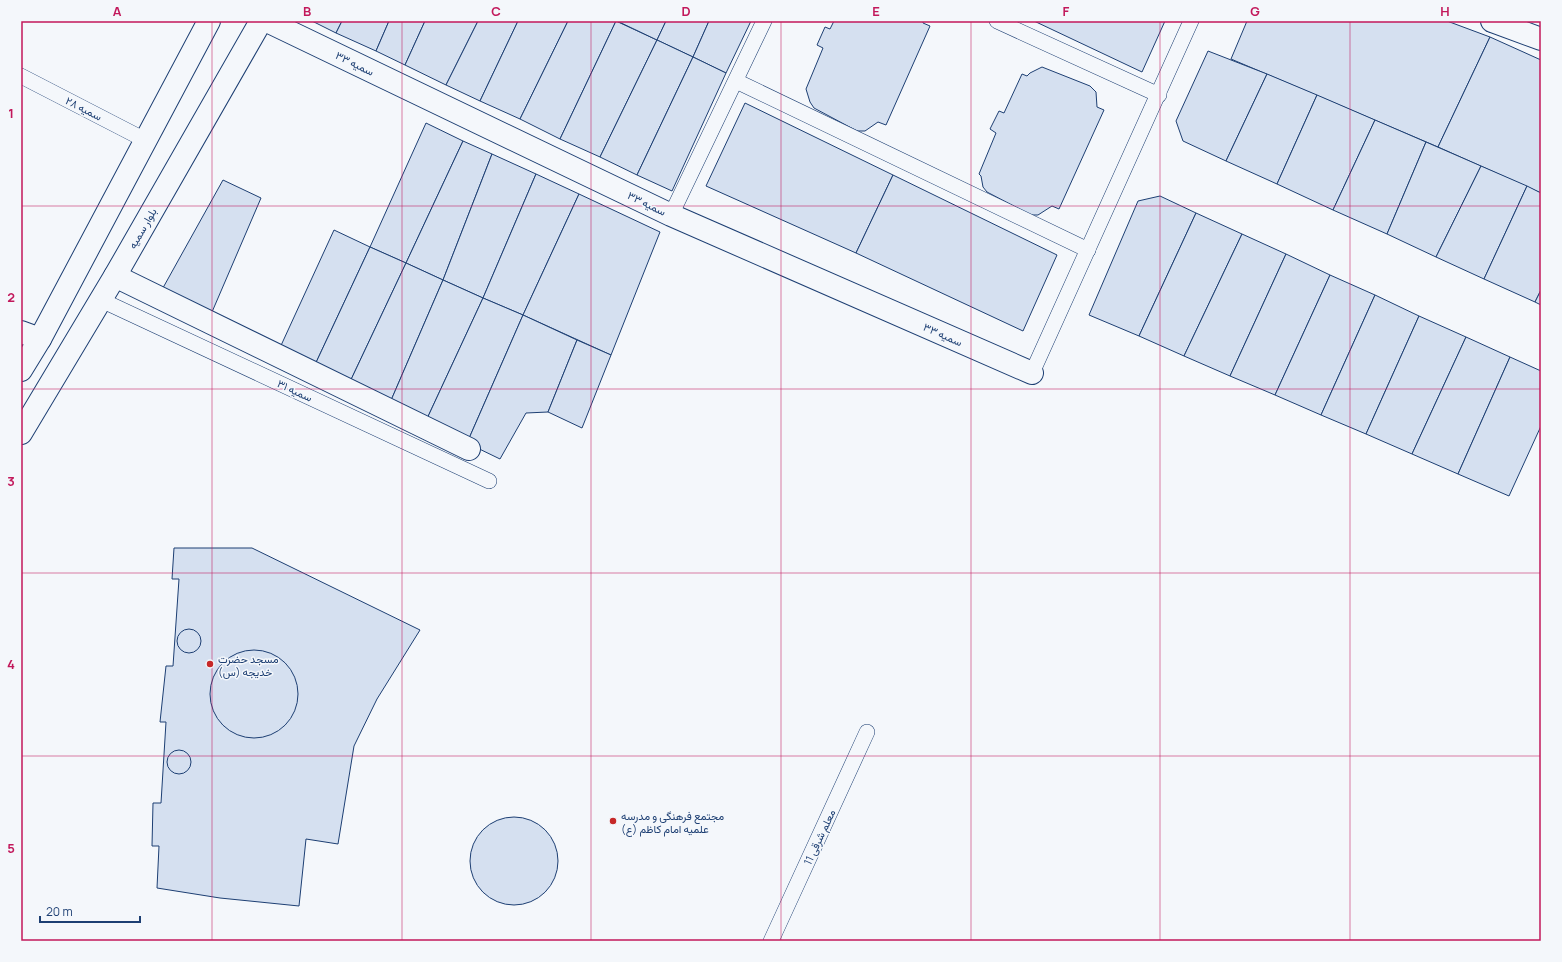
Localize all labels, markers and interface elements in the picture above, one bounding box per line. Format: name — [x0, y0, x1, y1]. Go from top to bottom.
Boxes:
text: A — [113, 2, 122, 20]
text: B — [303, 2, 311, 20]
text: C — [491, 2, 501, 20]
text: D — [681, 2, 691, 20]
text: E — [872, 2, 880, 20]
text: F — [1063, 2, 1070, 20]
text: G — [1250, 2, 1260, 20]
text: H — [1440, 2, 1450, 20]
street label: سمیه ۳۳ — [333, 47, 377, 79]
street label: سمیه ۲۸ — [63, 92, 105, 124]
text: 1 — [8, 104, 14, 122]
street label: سمیه ۳۳ — [625, 187, 669, 219]
street label: بلوار سمیه — [124, 205, 160, 251]
text: 2 — [7, 288, 15, 306]
street label: سمیه ۳۳ — [921, 319, 965, 349]
street label: سمیه ۳۱ — [275, 375, 315, 405]
text: 3 — [7, 472, 15, 490]
place label: مسجد حضرت خدیجه (س) — [218, 651, 279, 679]
text: 4 — [7, 655, 15, 673]
marker: مسجد حضرت خدیجه (س) — [205, 659, 215, 669]
street label: معلم شرقی 11 — [800, 807, 839, 868]
place label: مجتمع فرهنگی و مدرسه علمیه امام کاظم (ع) — [621, 808, 724, 837]
marker: مجتمع فرهنگی و مدرسه علمیه امام کاظم (ع) — [608, 816, 618, 826]
text: 5 — [7, 839, 15, 857]
scale bar — [40, 898, 140, 924]
text: 20 m — [46, 903, 73, 920]

